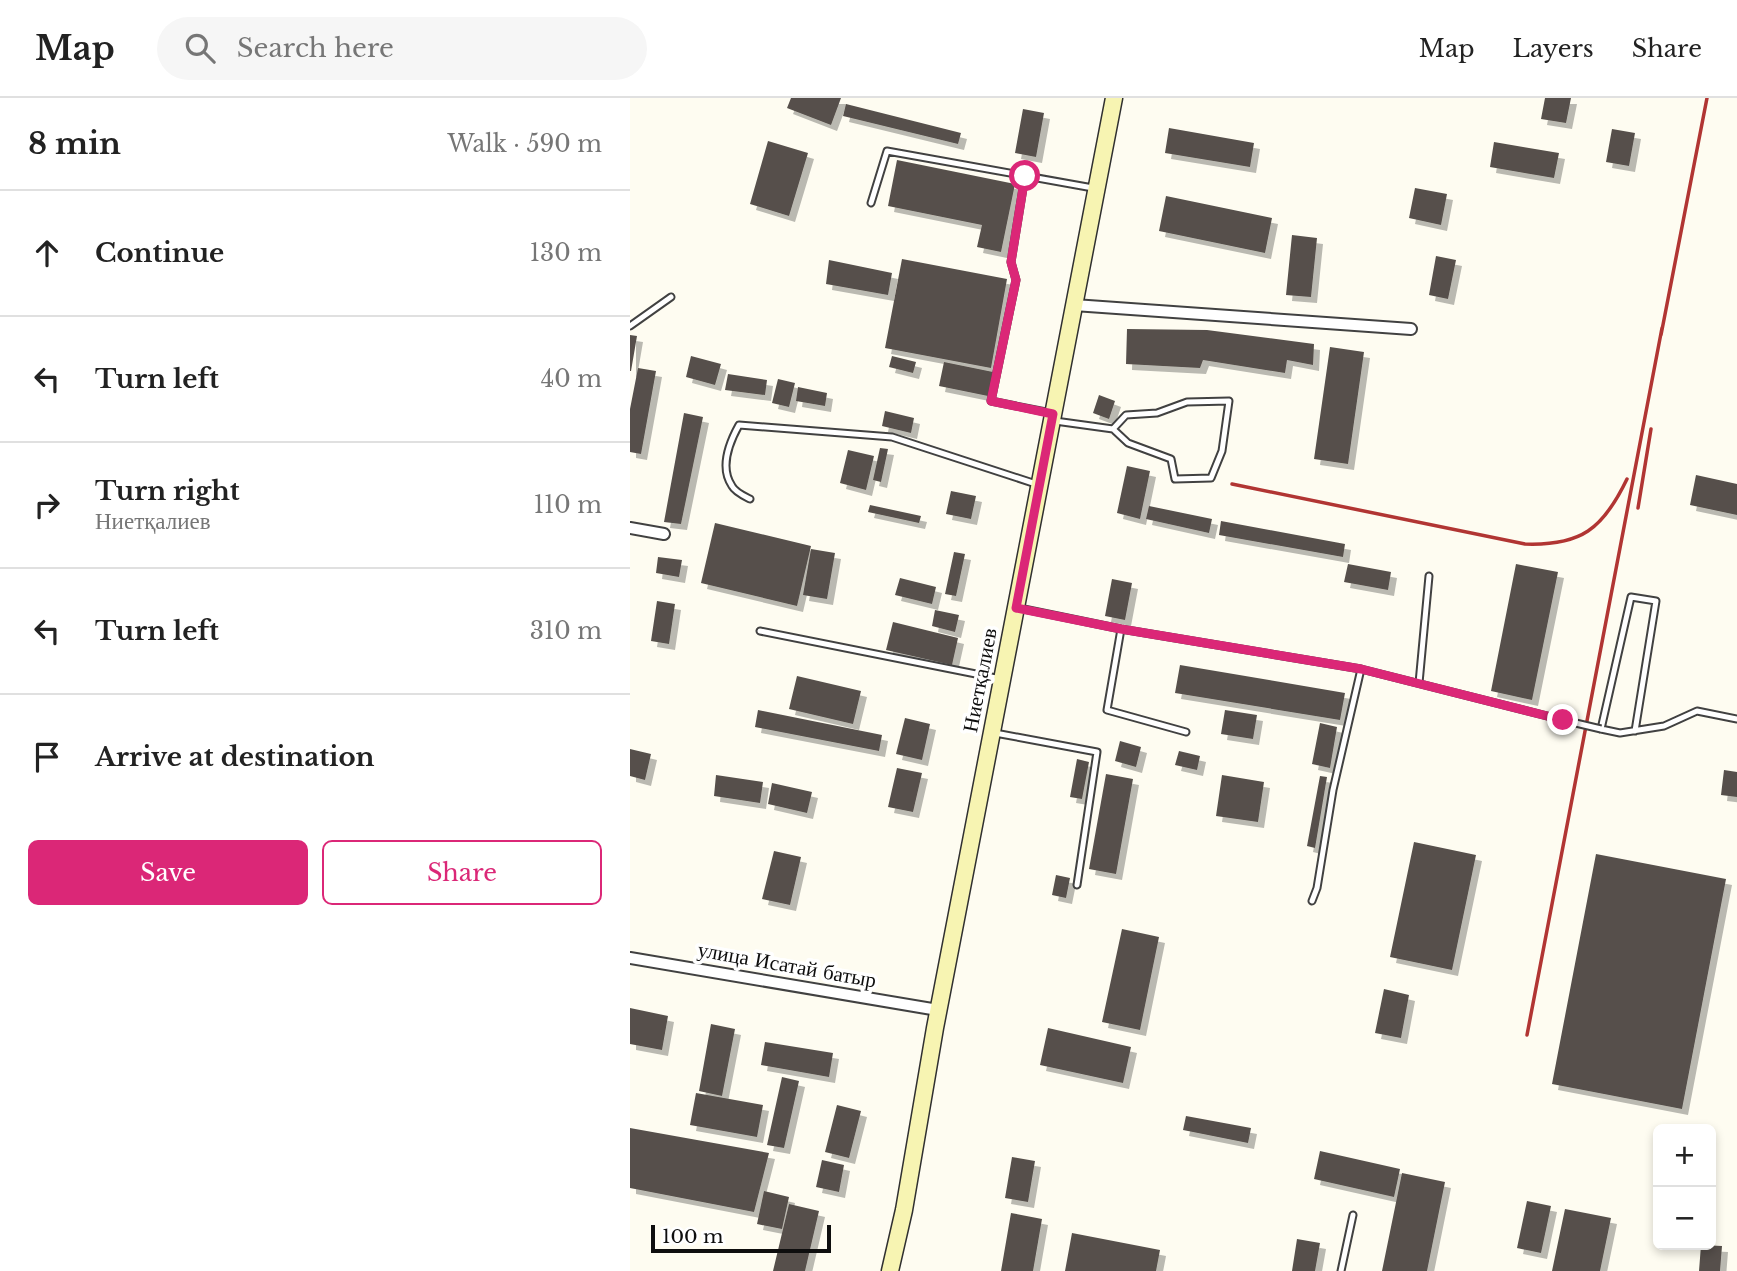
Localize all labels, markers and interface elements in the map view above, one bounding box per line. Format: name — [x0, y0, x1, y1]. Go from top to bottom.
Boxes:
search box — [157, 17, 647, 80]
text: Map — [35, 28, 115, 69]
icon: search — [181, 29, 219, 67]
text: Search here — [237, 32, 394, 64]
text: Map — [1419, 34, 1475, 63]
text: Layers — [1513, 34, 1594, 63]
text: Share — [1632, 34, 1702, 63]
text: 8 min — [28, 125, 121, 162]
text: Walk · 590 m — [448, 130, 602, 158]
route start — [1009, 160, 1040, 191]
icon: ahead — [28, 234, 66, 272]
text: Continue — [95, 237, 224, 269]
text: 130 m — [530, 239, 602, 267]
icon: left — [28, 360, 66, 398]
text: Turn left — [95, 363, 219, 395]
text: 40 m — [541, 365, 602, 393]
text: Turn right — [95, 475, 240, 507]
icon: right — [28, 486, 66, 524]
text: 110 m — [534, 491, 602, 519]
text: Ниетқалиев — [95, 507, 211, 535]
icon: left — [28, 612, 66, 650]
text: Turn left — [95, 615, 219, 647]
text: 310 m — [530, 617, 602, 645]
street label: Ниетқалиев — [957, 626, 1003, 734]
route end — [1547, 704, 1578, 735]
icon: arrive — [28, 738, 66, 776]
text: Arrive at destination — [95, 741, 375, 773]
button: Save — [28, 840, 308, 905]
button: Share — [322, 840, 602, 905]
street label: улица Исатай батыр — [696, 937, 878, 993]
map controls — [1653, 1124, 1716, 1250]
button: + — [1653, 1124, 1716, 1187]
button: − — [1653, 1187, 1716, 1250]
scale bar — [651, 1222, 831, 1254]
text: 100 m — [662, 1225, 723, 1248]

